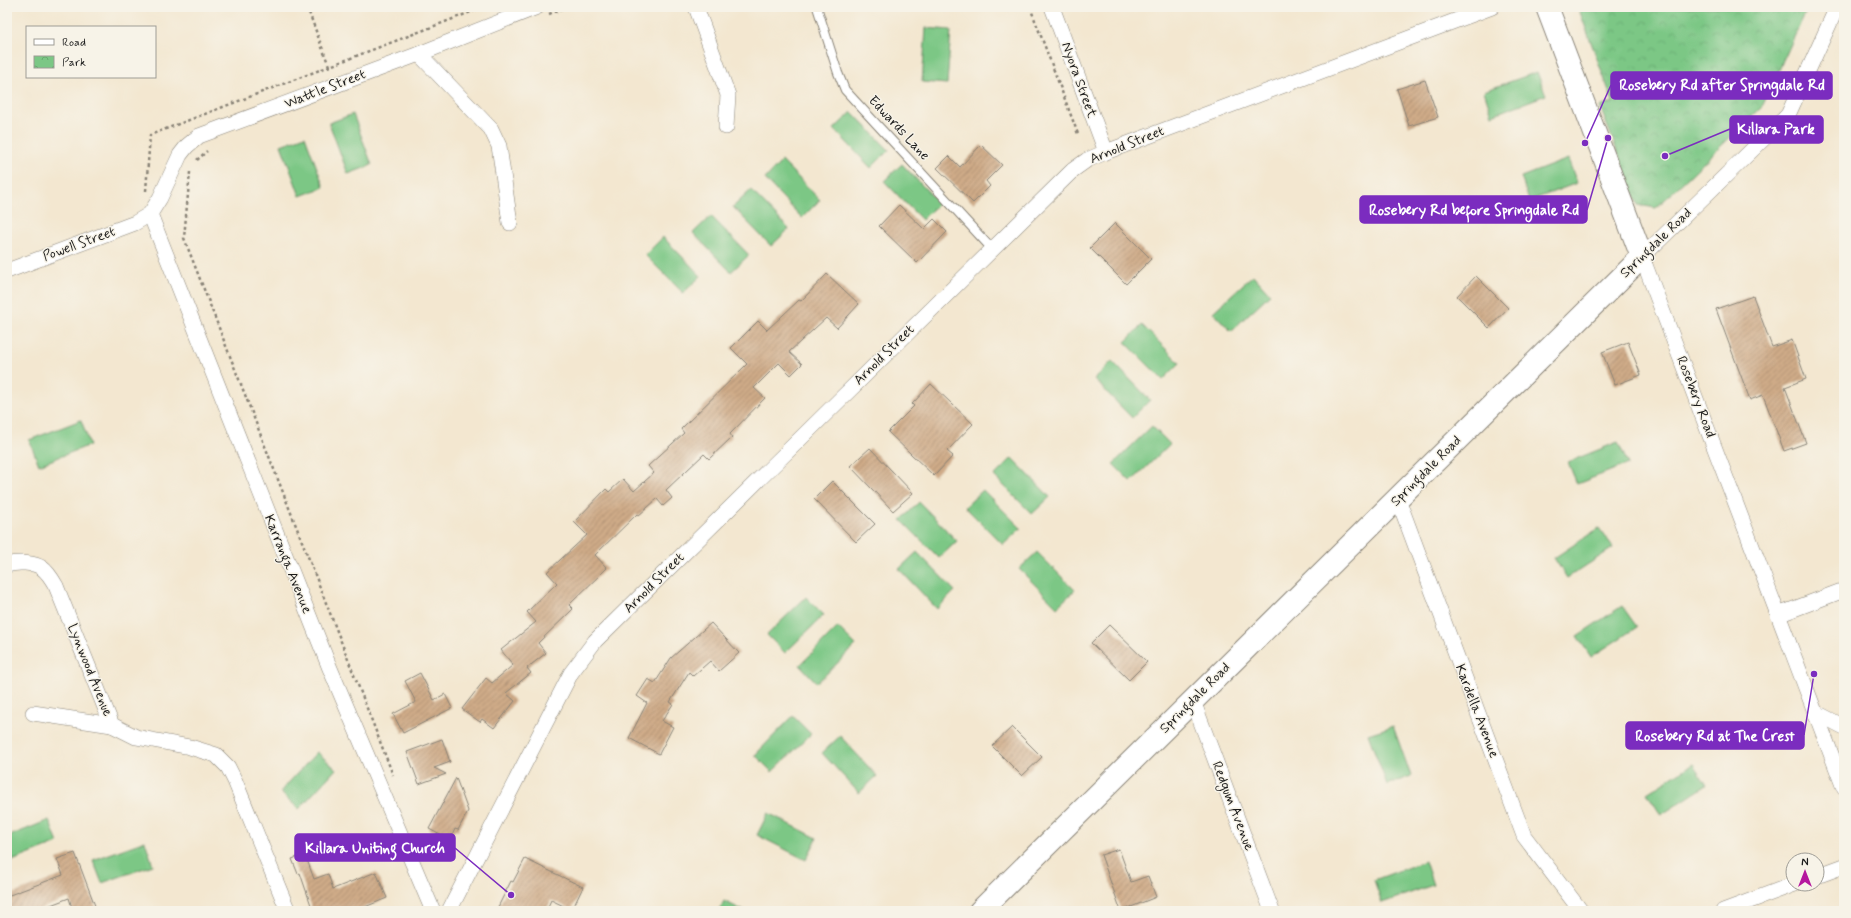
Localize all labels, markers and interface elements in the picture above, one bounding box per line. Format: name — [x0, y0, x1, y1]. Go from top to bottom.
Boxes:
legend — [26, 26, 156, 78]
text: Road — [62, 35, 86, 51]
street label: Nyora Street — [1057, 40, 1101, 121]
text: Park — [62, 55, 86, 71]
street label: Wattle Street — [282, 65, 368, 113]
callout: Rosebery Rd after Springdale Rd — [1611, 72, 1832, 99]
text: Rosebery Rd after Springdale Rd — [1619, 76, 1825, 98]
street label: Edwards Lane — [864, 92, 934, 164]
callout: Killara Park — [1730, 116, 1823, 143]
text: Killara Park — [1737, 120, 1815, 140]
street label: Arnold Street — [1087, 122, 1167, 168]
callout: Rosebery Rd before Springdale Rd — [1360, 196, 1587, 223]
text: Rosebery Rd before Springdale Rd — [1369, 201, 1579, 223]
street label: Springdale Road — [1616, 204, 1697, 283]
street label: Powell Street — [40, 223, 118, 265]
street label: Arnold Street — [850, 321, 918, 389]
street label: Rosebery Road — [1672, 354, 1720, 440]
street label: Springdale Road — [1387, 432, 1467, 512]
street label: Karranga Avenue — [258, 512, 316, 617]
street label: Arnold Street — [620, 549, 688, 617]
street label: Lynwood Avenue — [63, 621, 117, 719]
street label: Springdale Road — [1156, 659, 1236, 739]
street label: Kardella Avenue — [1451, 662, 1503, 761]
callout: Rosebery Rd at The Crest — [1626, 722, 1804, 749]
text: Rosebery Rd at The Crest — [1635, 727, 1795, 747]
street label: Redgum Avenue — [1207, 759, 1258, 854]
callout: Killara Uniting Church — [295, 834, 455, 861]
text: Killara Uniting Church — [305, 839, 445, 861]
north arrow — [1785, 852, 1825, 892]
text: N — [1801, 856, 1809, 870]

